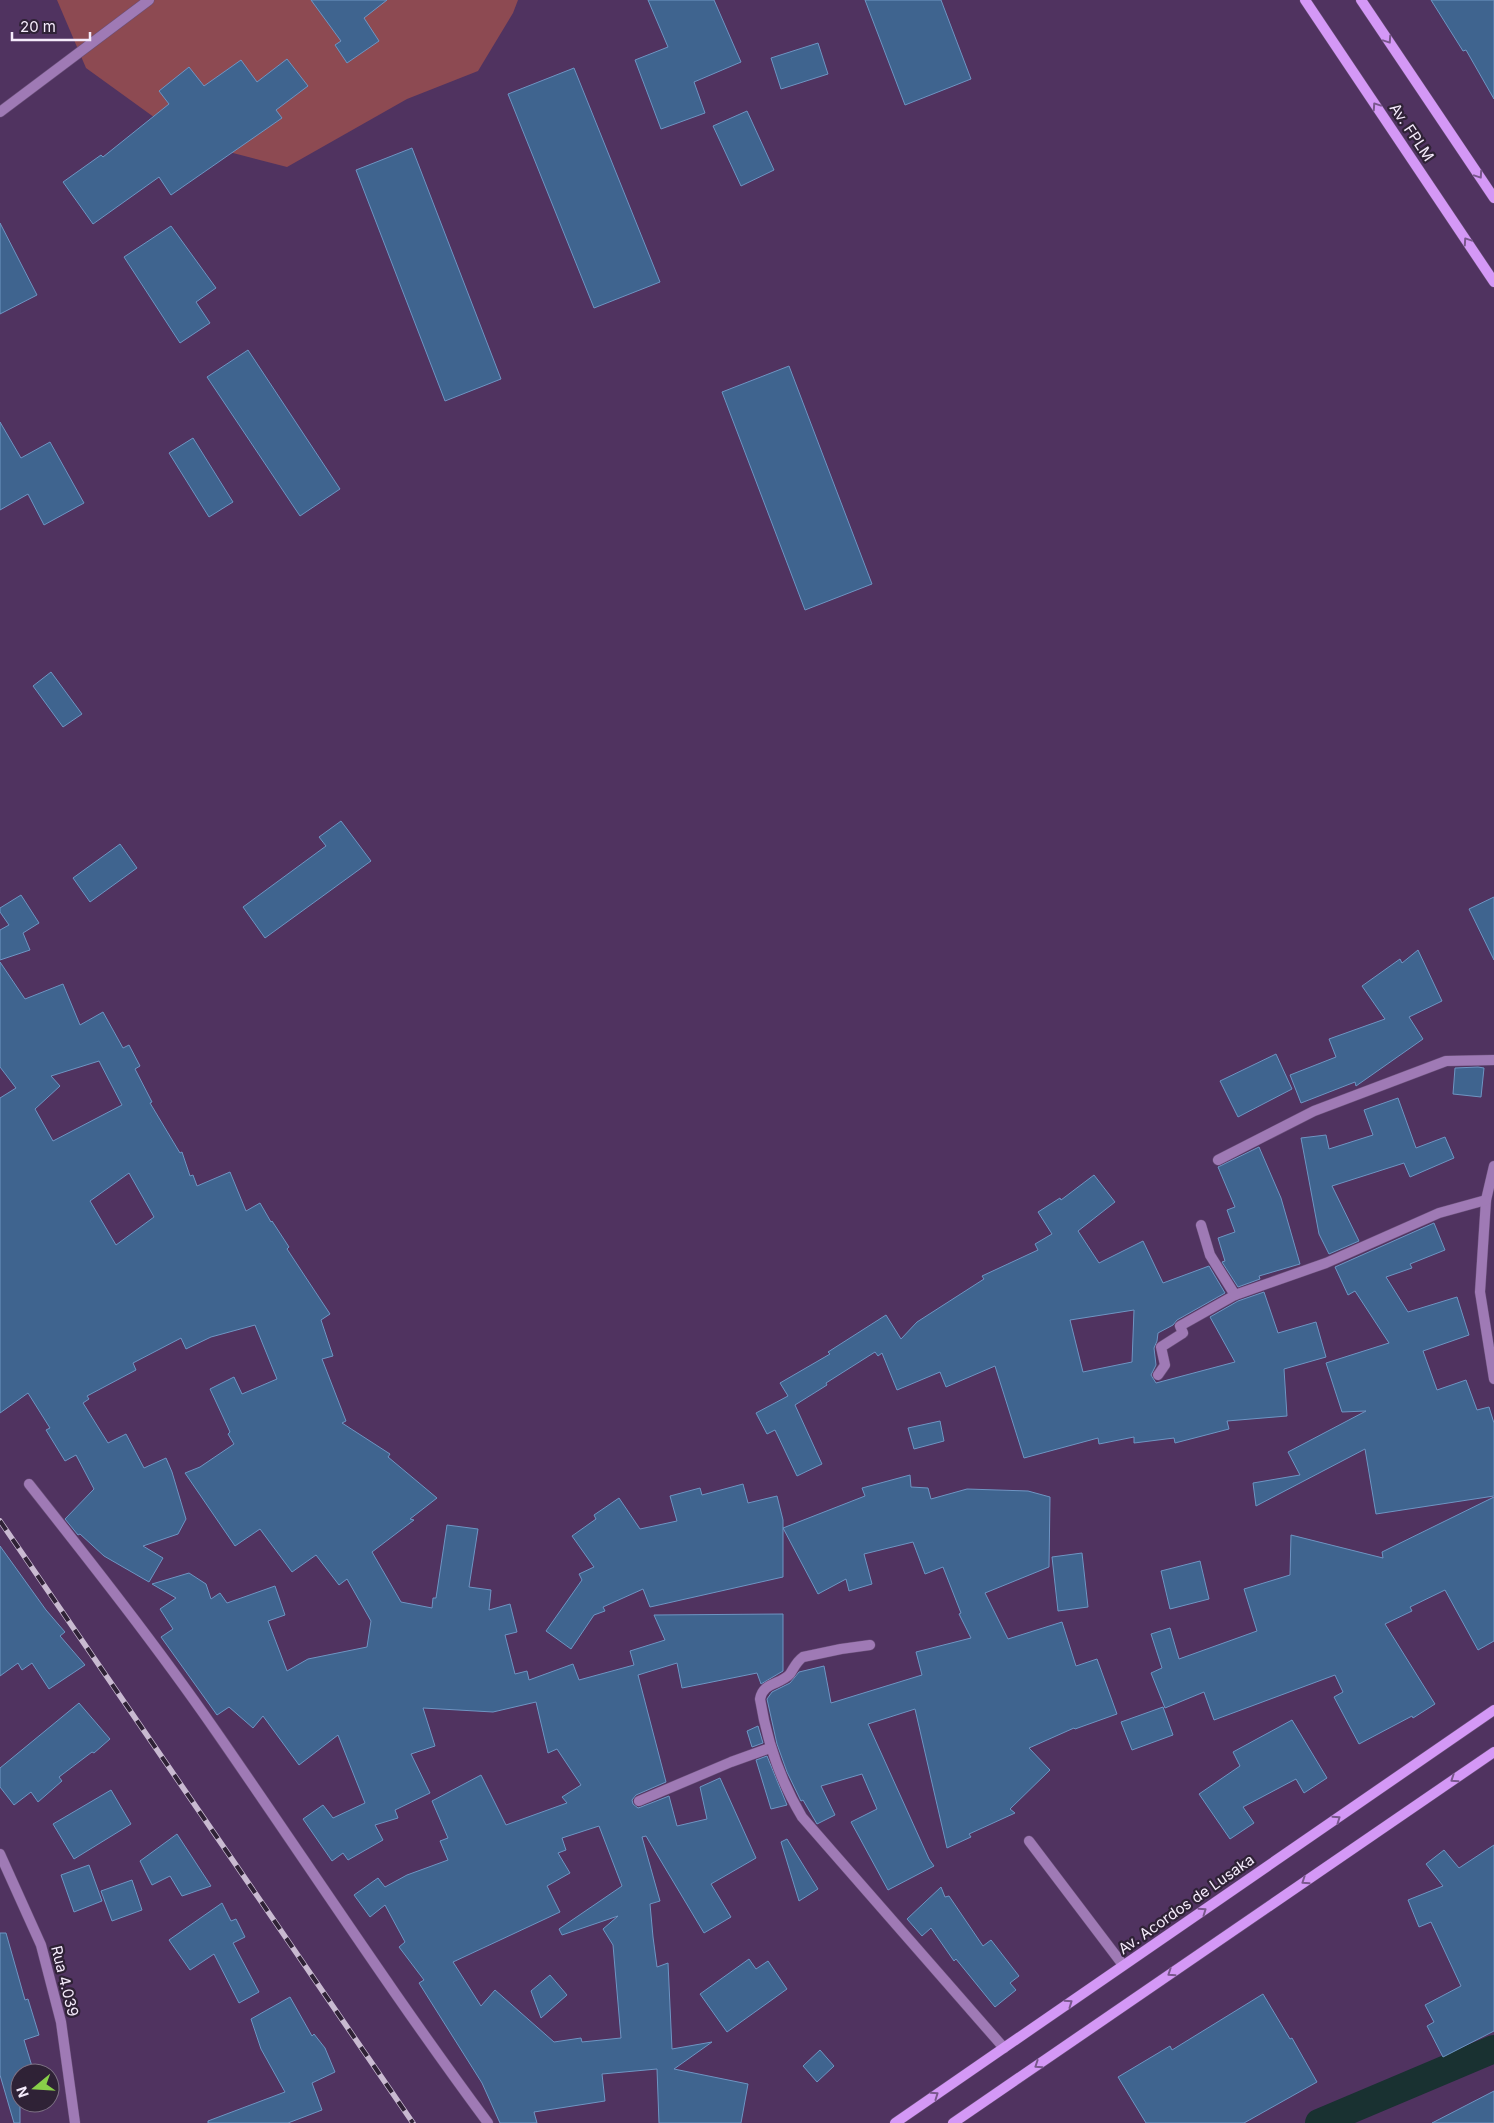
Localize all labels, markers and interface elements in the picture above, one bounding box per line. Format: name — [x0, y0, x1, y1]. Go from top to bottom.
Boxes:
scale bar — [12, 10, 90, 42]
text: 20 m — [20, 17, 56, 36]
one-way arrow — [1382, 35, 1391, 44]
street label: Av. FPLM — [1386, 99, 1438, 165]
one-way arrow — [1373, 102, 1383, 111]
one-way arrow — [1473, 169, 1482, 179]
one-way arrow — [1464, 237, 1473, 247]
one-way arrow — [1450, 1773, 1460, 1782]
one-way arrow — [1331, 1815, 1340, 1825]
street label: Av. Acordos de Lusaka — [1114, 1850, 1258, 1958]
one-way arrow — [1302, 1875, 1311, 1884]
one-way arrow — [1197, 1908, 1207, 1917]
street label: Rua 4.039 — [47, 1944, 83, 2018]
one-way arrow — [1168, 1967, 1177, 1976]
one-way arrow — [1063, 2000, 1073, 2009]
one-way arrow — [1034, 2059, 1043, 2068]
north arrow — [10, 2063, 60, 2113]
text: N — [12, 2084, 32, 2100]
one-way arrow — [930, 2092, 939, 2101]

